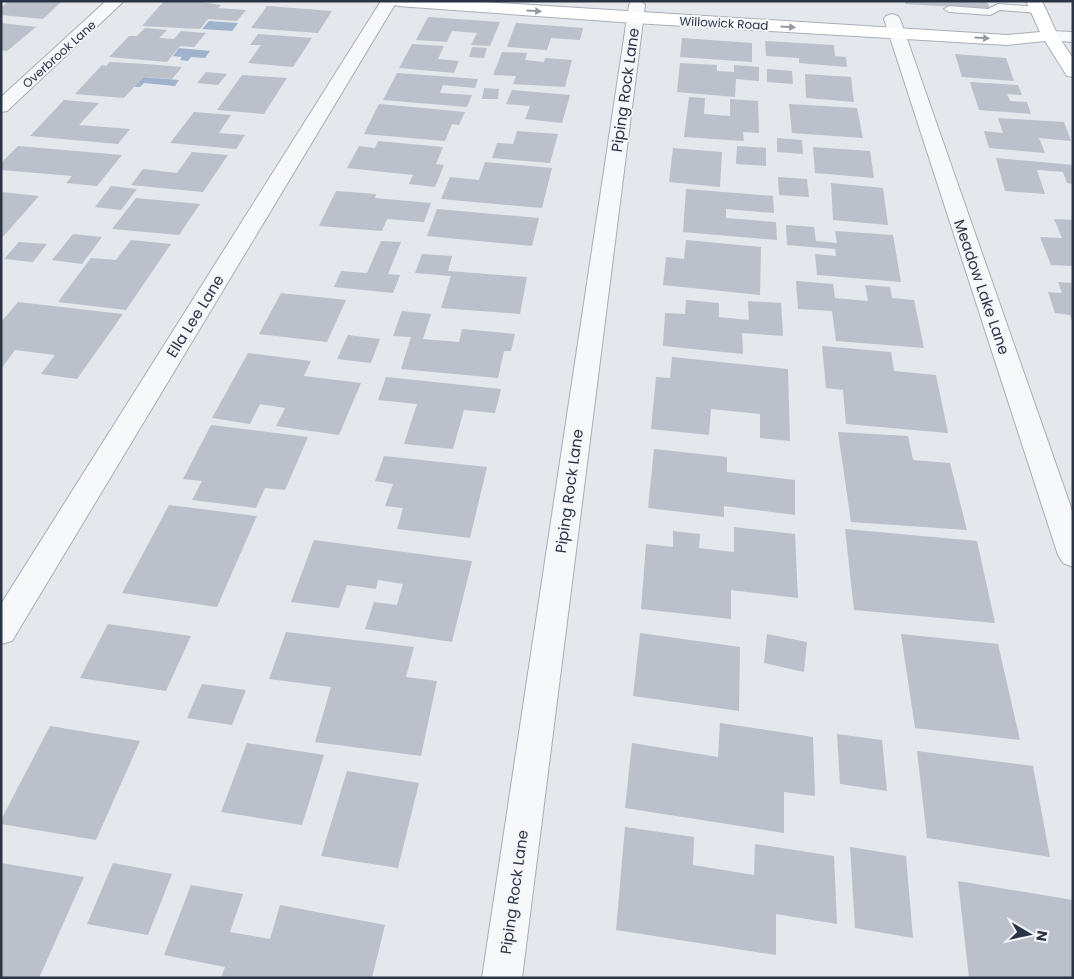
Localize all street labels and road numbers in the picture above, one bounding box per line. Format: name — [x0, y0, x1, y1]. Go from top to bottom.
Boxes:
street label: Willowick Road — [679, 12, 769, 34]
street label: Overbrook Lane — [18, 16, 100, 92]
street label: Piping Rock Lane — [606, 27, 644, 153]
street label: Meadow Lake Lane — [949, 217, 1015, 357]
street label: Ella Lee Lane — [161, 271, 229, 361]
street label: Piping Rock Lane — [550, 428, 588, 554]
street label: Piping Rock Lane — [495, 829, 533, 955]

